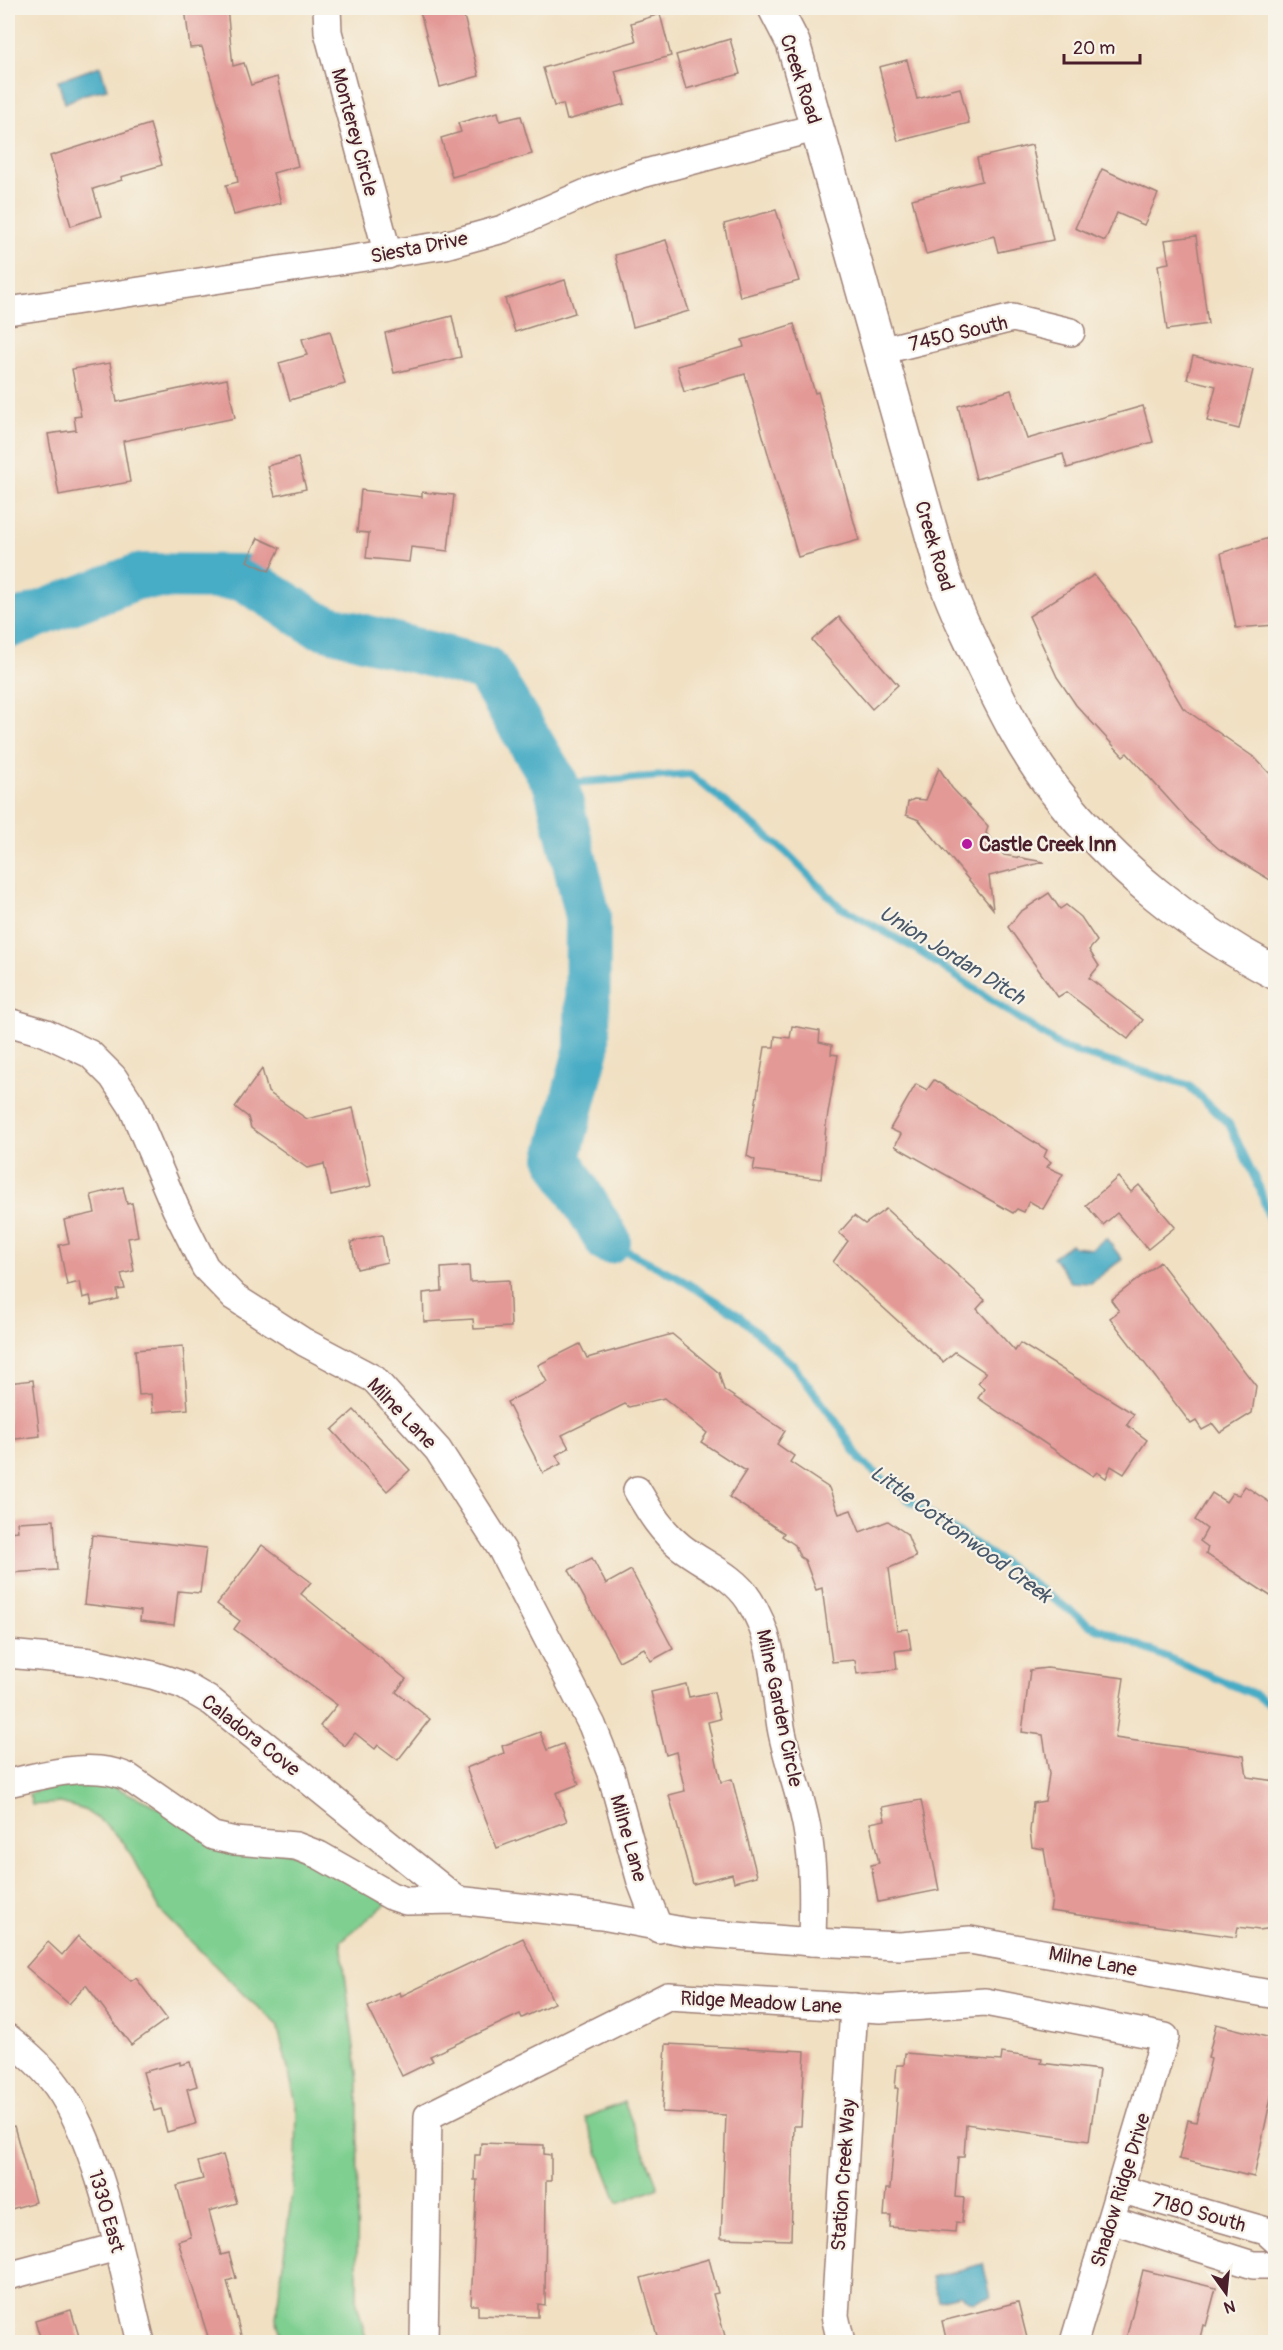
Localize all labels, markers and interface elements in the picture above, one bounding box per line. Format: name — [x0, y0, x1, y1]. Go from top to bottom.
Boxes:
scale bar — [1064, 27, 1140, 65]
street label: Creek Road — [774, 31, 827, 127]
text: 20 m — [1073, 37, 1115, 60]
street label: Monterey Circle — [325, 65, 384, 199]
street label: Siesta Drive — [368, 226, 470, 269]
street label: 7450 South — [906, 310, 1010, 357]
street label: Creek Road — [909, 498, 960, 594]
place label: Castle Creek Inn — [979, 832, 1116, 857]
marker: Castle Creek Inn — [960, 837, 974, 851]
water label: Union Jordan Ditch — [874, 900, 1031, 1012]
street label: Milne Lane — [362, 1373, 442, 1454]
water label: Little Cottonwood Creek — [865, 1460, 1058, 1611]
street label: Milne Garden Circle — [751, 1627, 808, 1789]
street label: Caladora Cove — [196, 1689, 305, 1782]
street label: Milne Lane — [604, 1792, 653, 1885]
street label: Milne Lane — [1047, 1941, 1139, 1982]
street label: Ridge Meadow Lane — [680, 1986, 842, 2019]
street label: Station Creek Way — [826, 2098, 861, 2252]
street label: Shadow Ridge Drive — [1085, 2110, 1156, 2270]
street label: 1330 East — [83, 2167, 130, 2256]
street label: 7180 South — [1149, 2187, 1249, 2238]
north arrow — [1196, 2263, 1256, 2323]
text: N — [1222, 2295, 1237, 2318]

